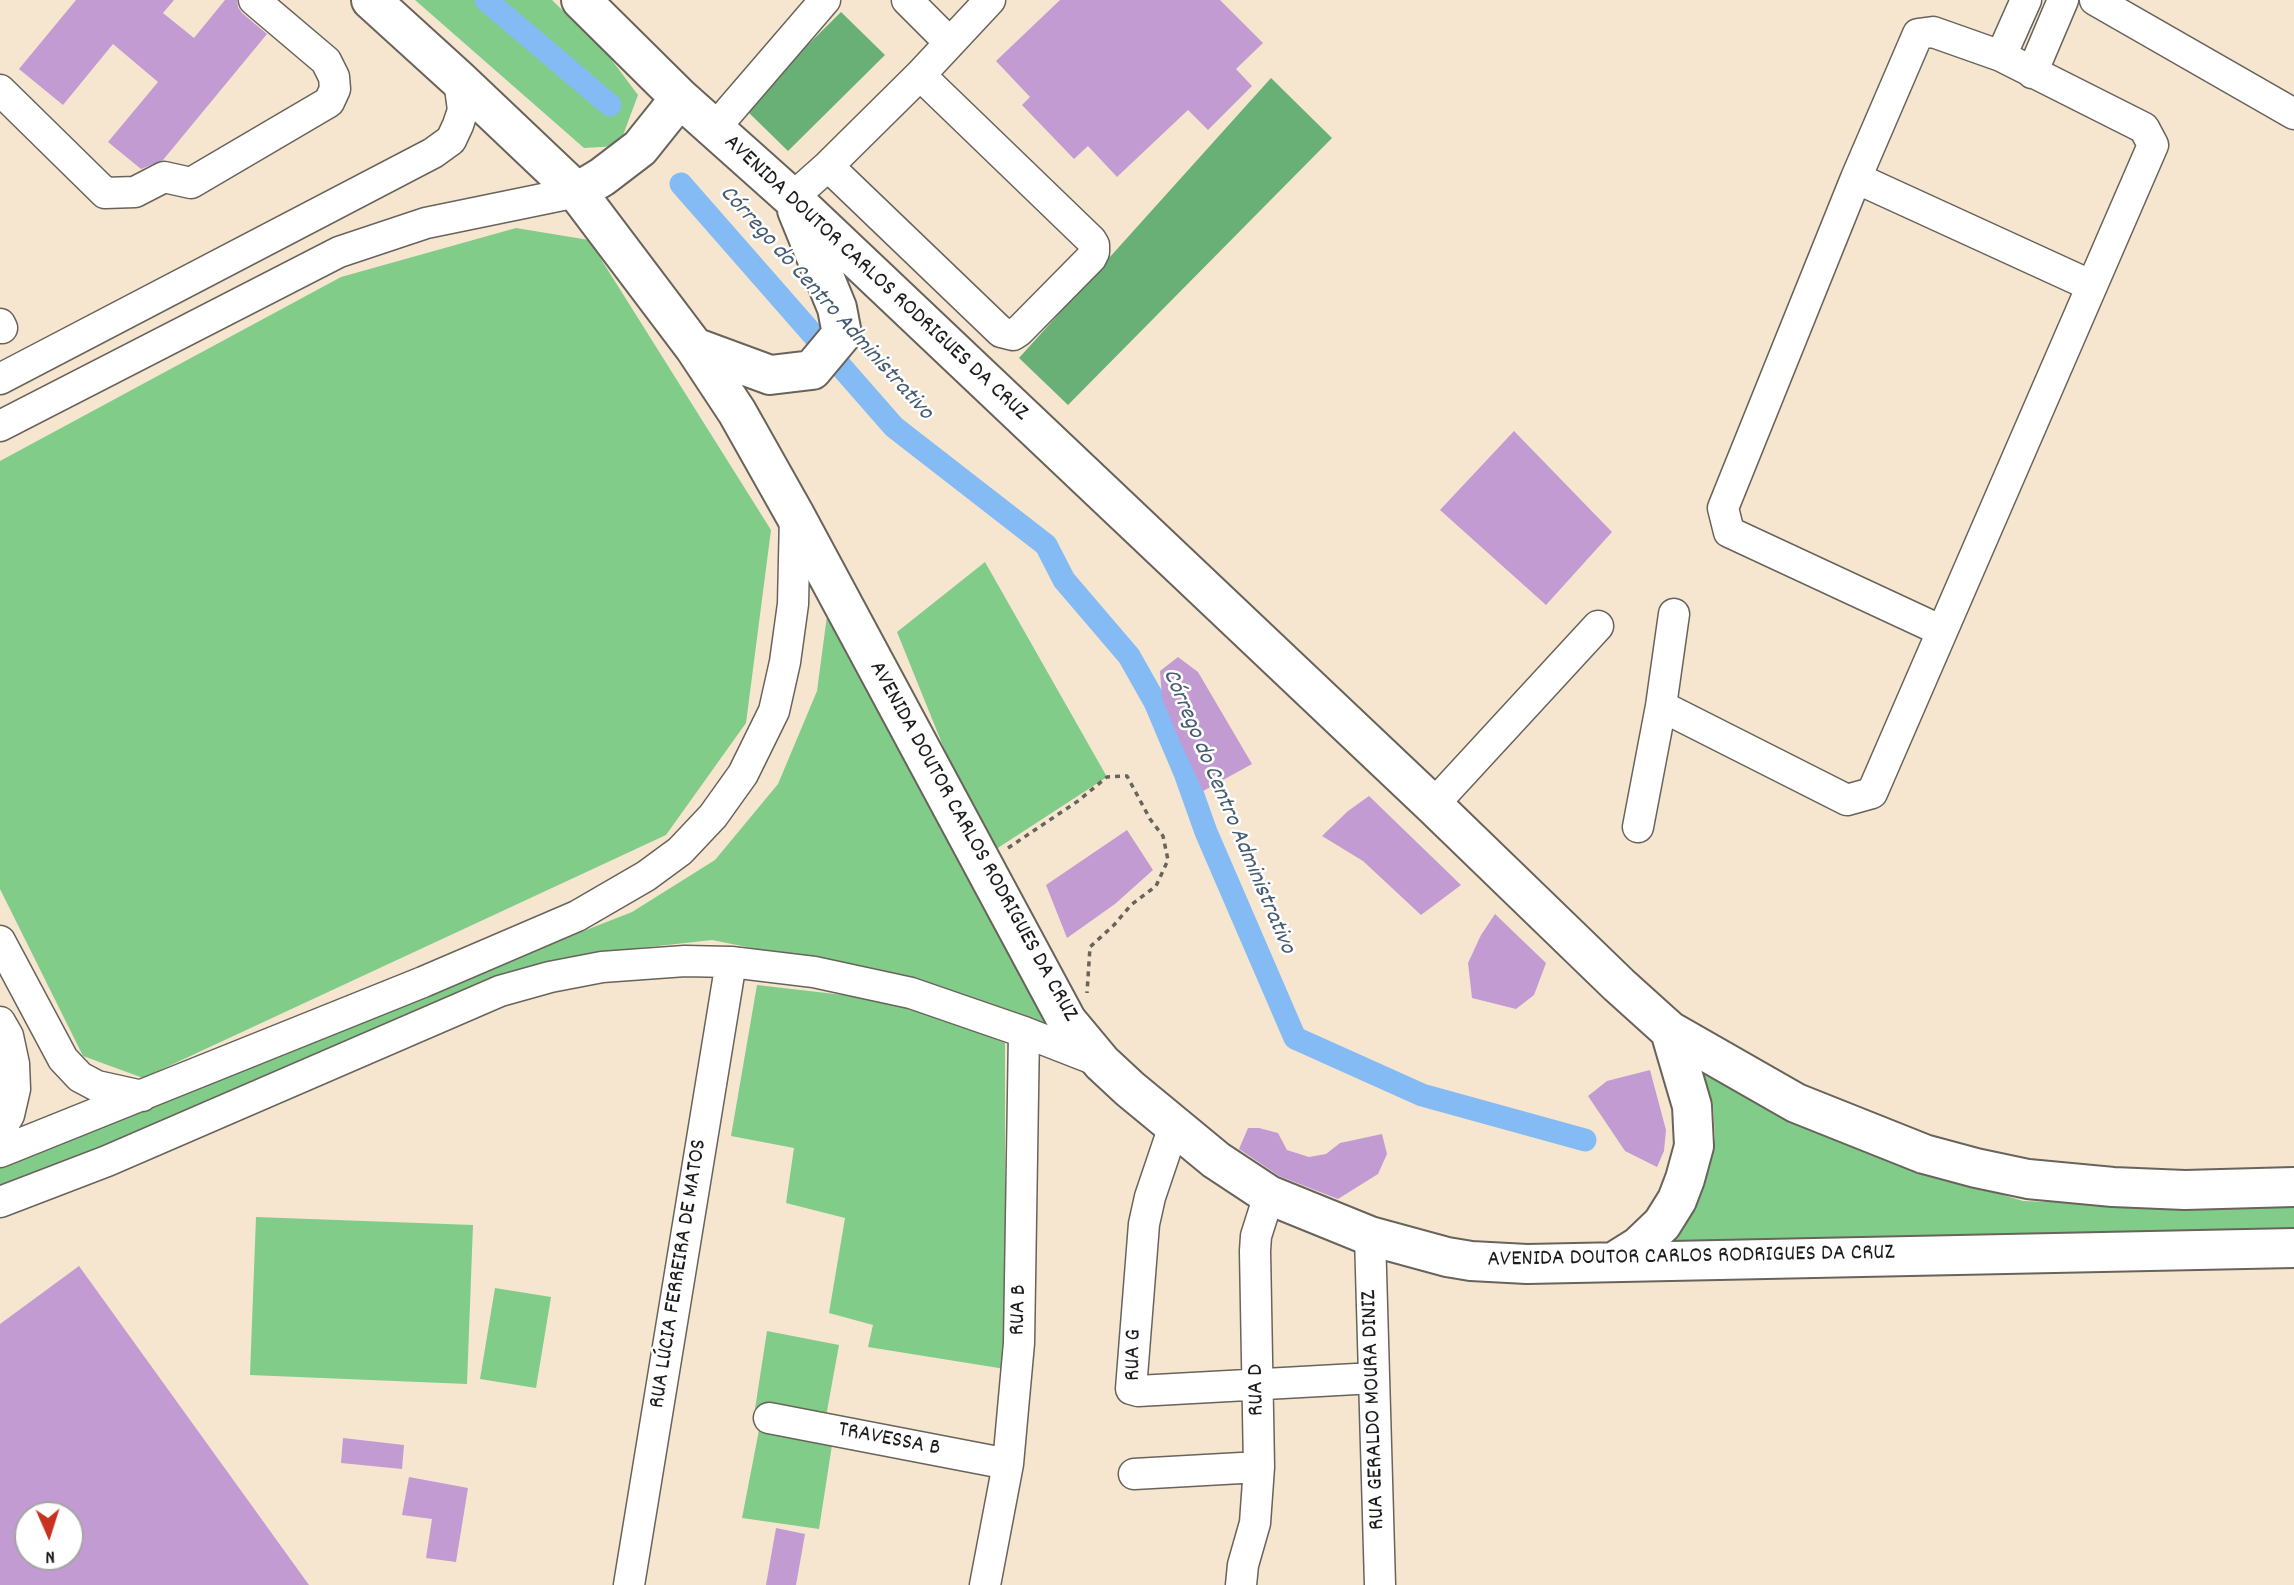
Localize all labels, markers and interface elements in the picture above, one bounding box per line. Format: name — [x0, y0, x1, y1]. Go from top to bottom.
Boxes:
street label: AVENIDA DOUTOR CARLOS RODRIGUES DA CRUZ — [717, 130, 1033, 428]
water label: Córrego do Centro Administrativo — [712, 181, 938, 427]
street label: AVENIDA DOUTOR CARLOS RODRIGUES DA CRUZ — [861, 657, 1083, 1027]
water label: Córrego do Centro Administrativo — [1154, 665, 1300, 959]
street label: RUA LÚCIA FERREIRA DE MATOS — [645, 1137, 715, 1411]
street label: AVENIDA DOUTOR CARLOS RODRIGUES DA CRUZ — [1487, 1241, 1895, 1275]
street label: RUA B — [1005, 1284, 1035, 1336]
street label: RUA GERALDO MOURA DINIZ — [1357, 1290, 1393, 1530]
street label: RUA G — [1121, 1329, 1149, 1381]
street label: RUA D — [1244, 1364, 1272, 1416]
street label: TRAVESSA B — [836, 1418, 942, 1464]
north arrow — [14, 1501, 84, 1571]
text: N — [45, 1542, 55, 1569]

